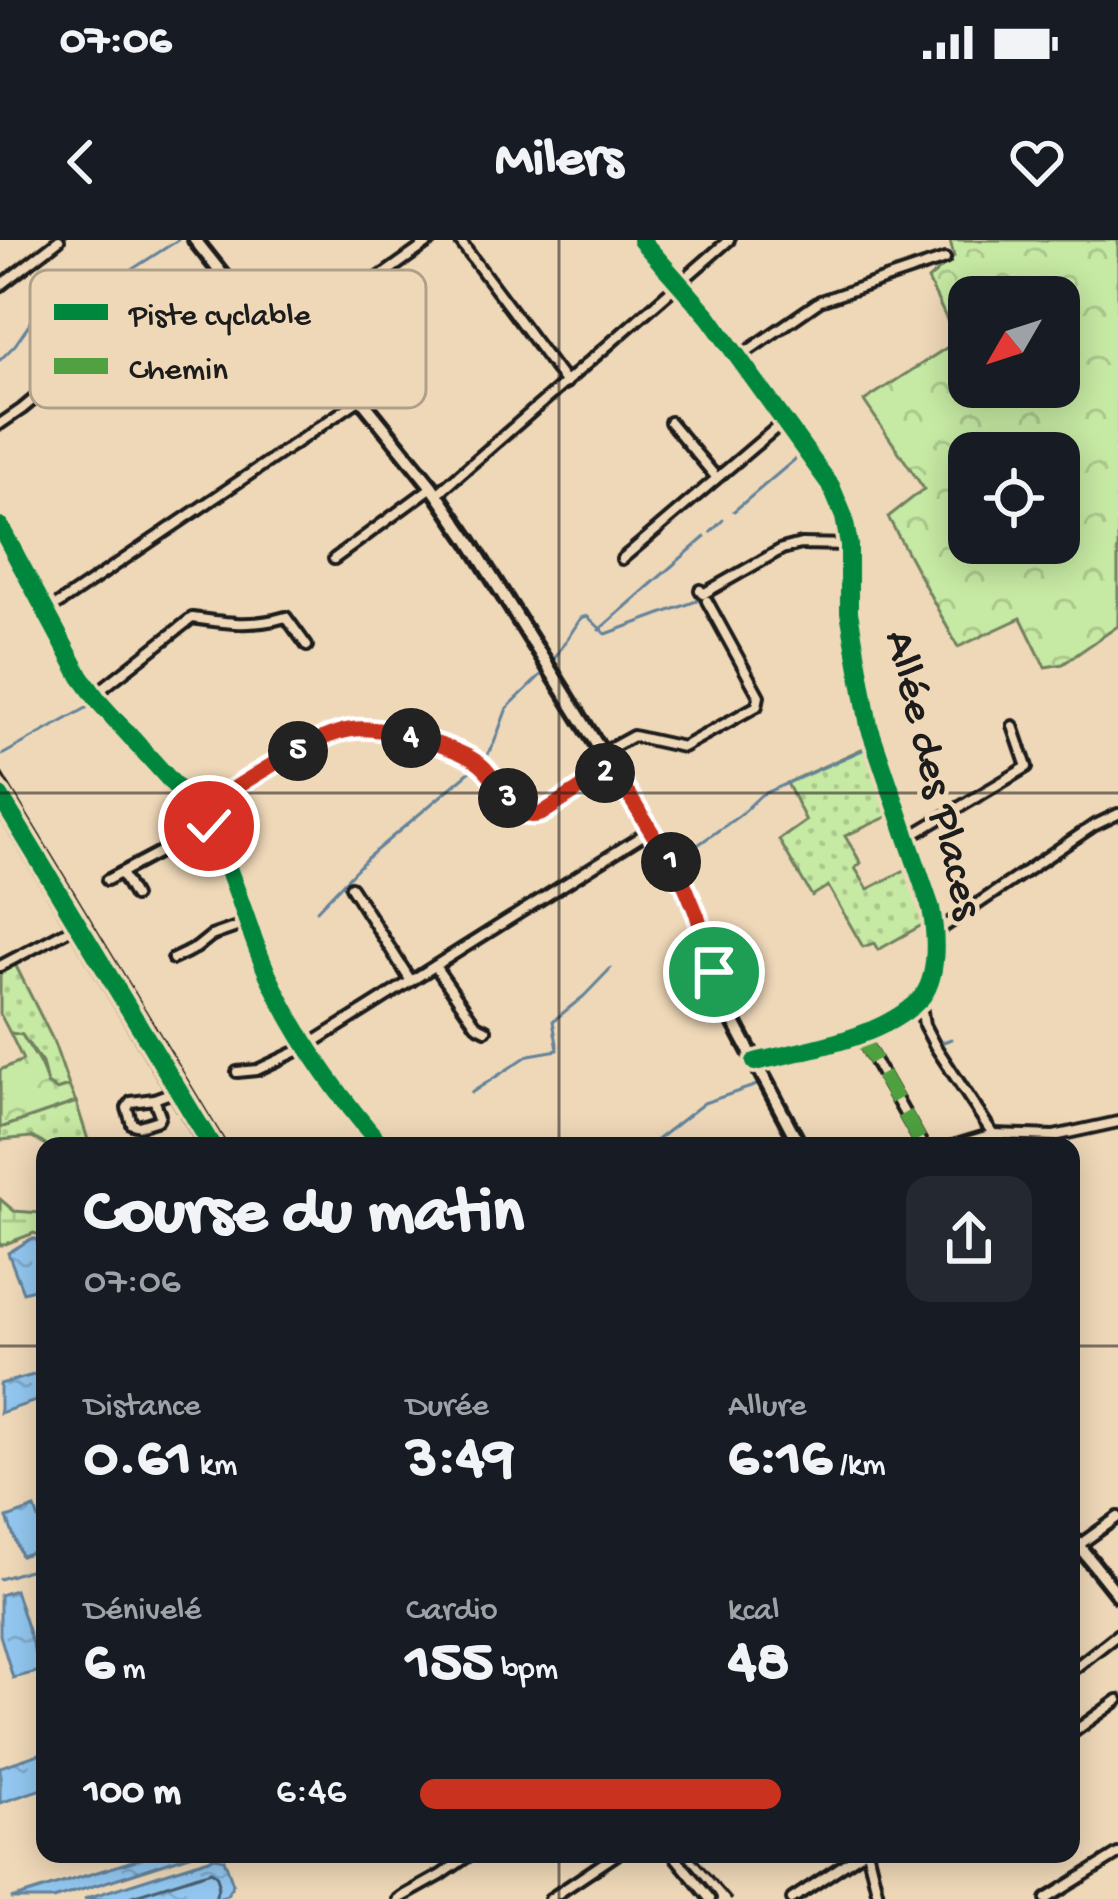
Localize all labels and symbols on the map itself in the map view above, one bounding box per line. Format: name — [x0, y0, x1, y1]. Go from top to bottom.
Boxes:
legend — [30, 270, 426, 408]
north arrow — [948, 276, 1080, 408]
text: Piste cyclable — [128, 299, 312, 337]
text: Chemin — [129, 353, 228, 391]
street label: Allée des Places — [870, 625, 993, 926]
pin: 4 — [381, 708, 441, 768]
pin: 5 — [268, 721, 328, 781]
pin: 2 — [575, 743, 635, 803]
pin: 3 — [478, 768, 538, 828]
pin — [158, 775, 260, 877]
pin: 1 — [641, 832, 701, 892]
pin — [663, 921, 765, 1023]

